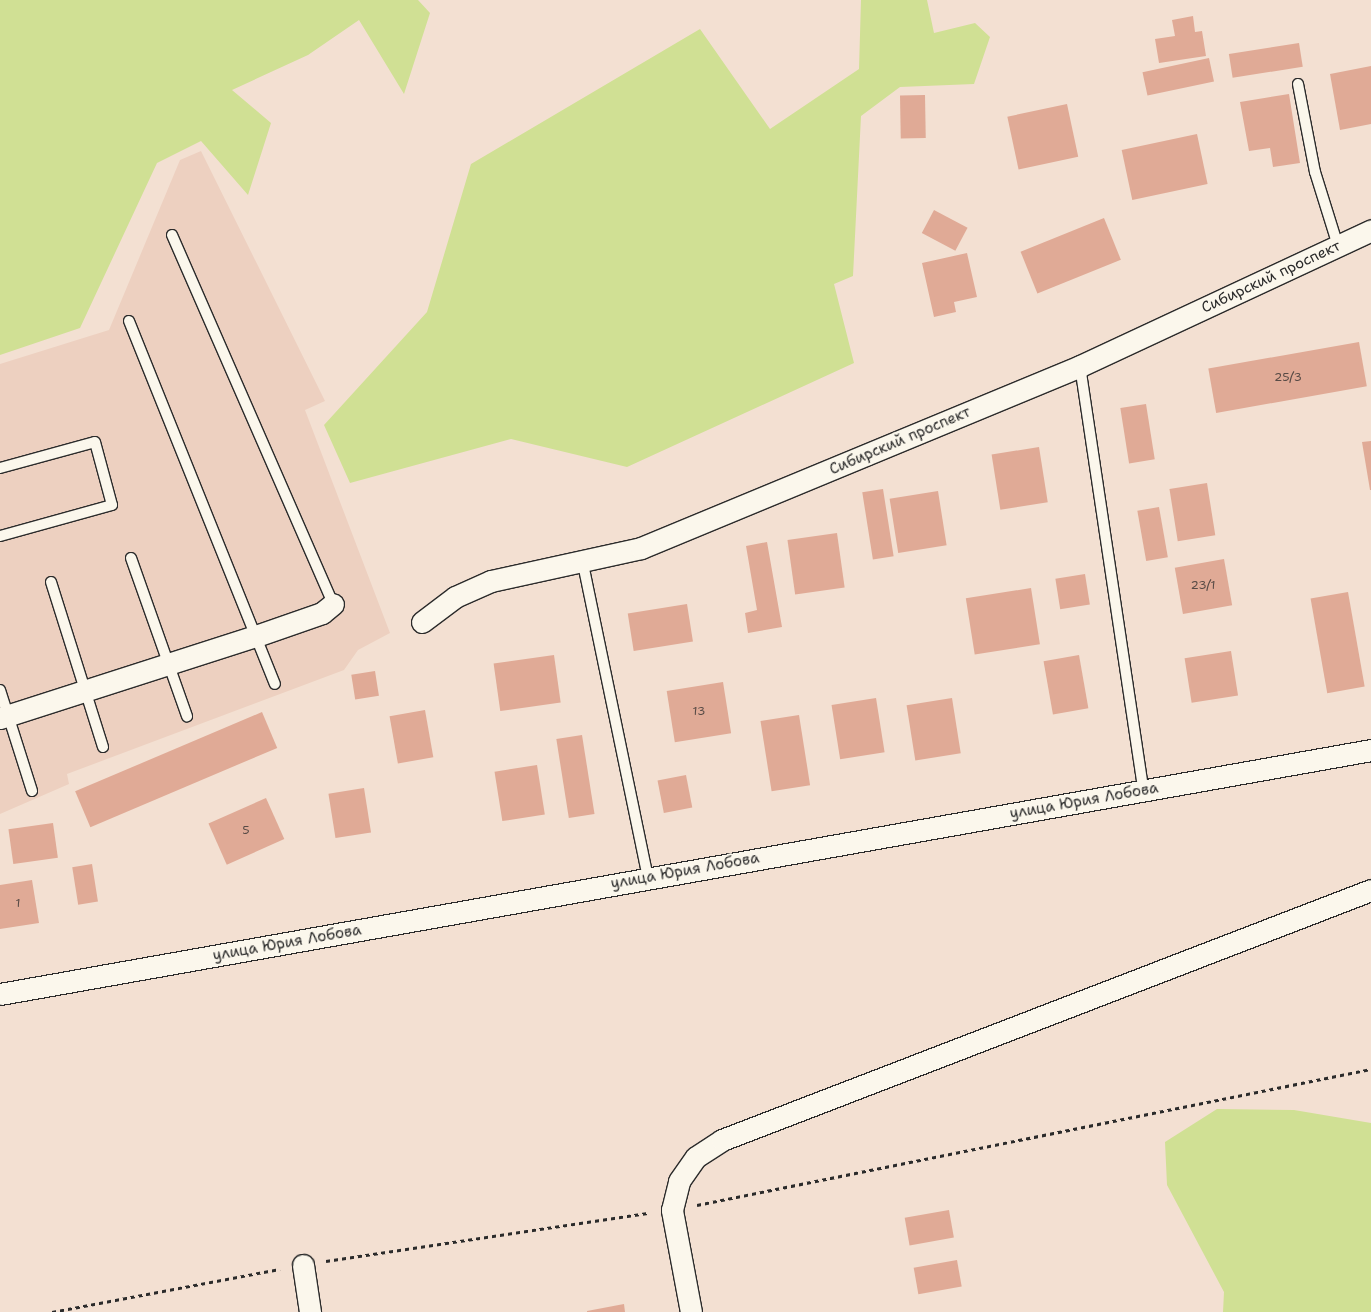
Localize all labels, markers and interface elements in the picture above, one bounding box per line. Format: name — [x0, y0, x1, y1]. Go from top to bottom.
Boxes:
street label: Сибирский проспект — [1199, 237, 1343, 317]
house number: 25/3 — [1274, 371, 1302, 385]
street label: Сибирский проспект — [827, 403, 973, 479]
house number: 23/1 — [1190, 579, 1216, 593]
house number: 13 — [693, 705, 705, 719]
street label: улица Юрия Лобова — [1008, 779, 1160, 823]
house number: 5 — [242, 824, 250, 838]
street label: улица Юрия Лобова — [609, 849, 761, 893]
house number: 1 — [15, 897, 21, 911]
street label: улица Юрия Лобова — [211, 921, 363, 965]

